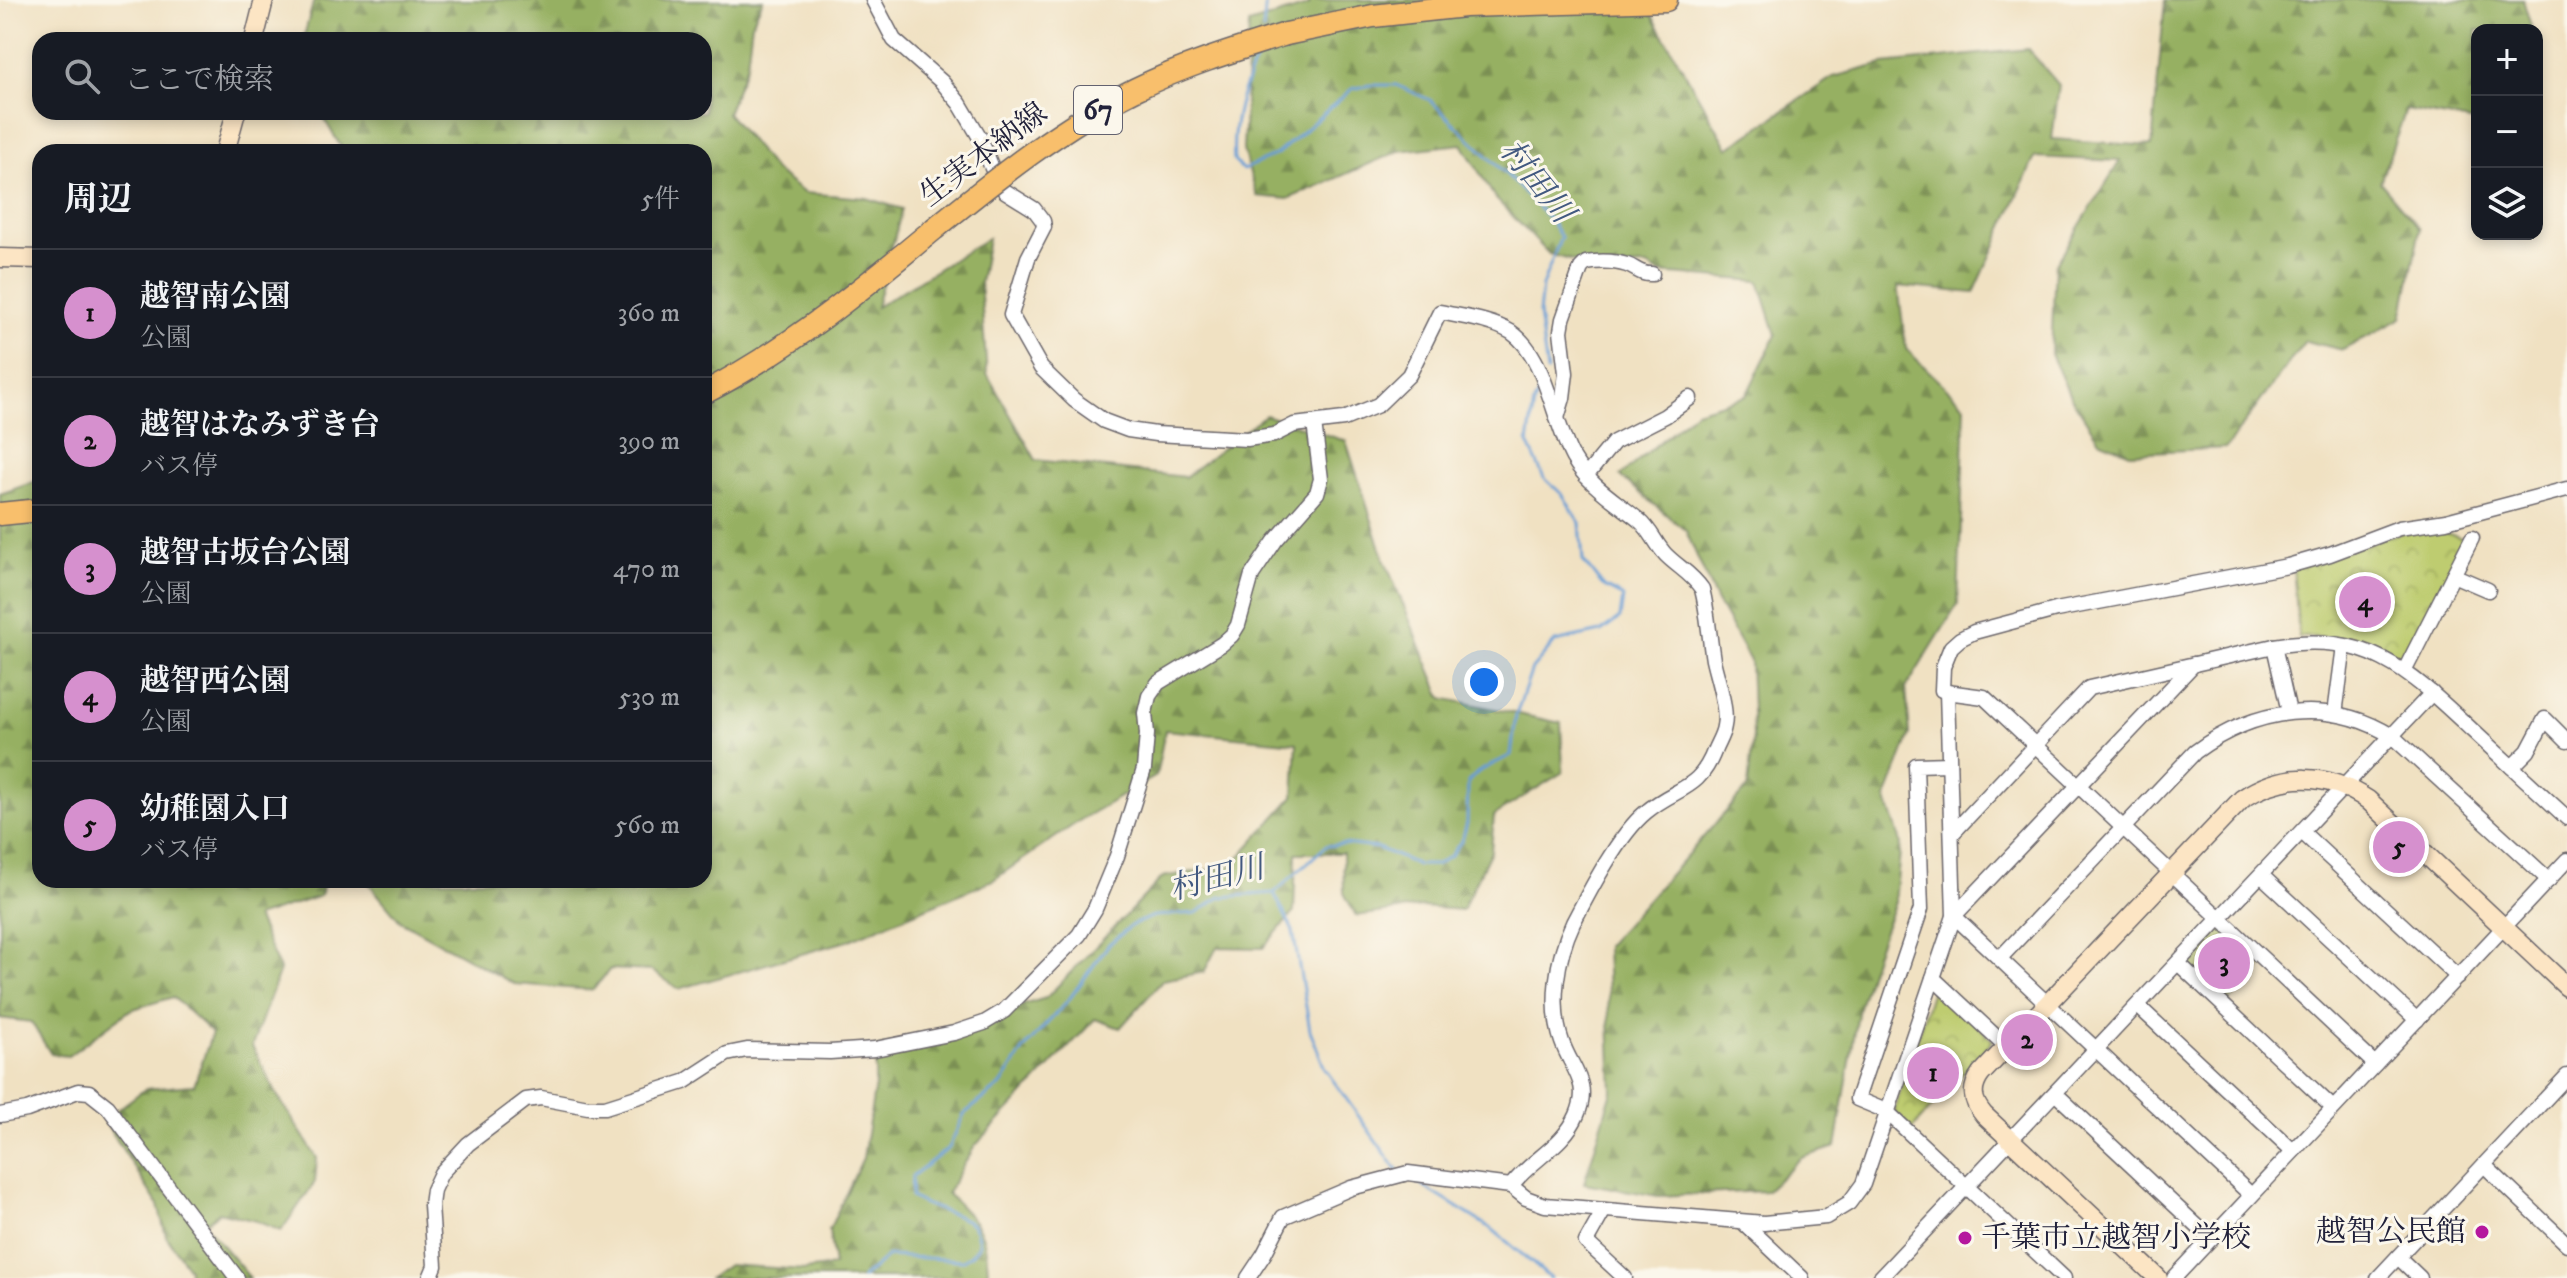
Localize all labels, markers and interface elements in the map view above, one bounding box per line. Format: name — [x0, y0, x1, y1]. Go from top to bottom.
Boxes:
map controls — [2471, 24, 2543, 240]
button: + — [2471, 24, 2543, 96]
search box — [32, 32, 712, 120]
icon: search — [60, 54, 104, 98]
text: ここで検索 — [124, 62, 274, 99]
road number: 67 — [1074, 86, 1122, 134]
street label: 生実本納線 — [913, 95, 1055, 215]
button: − — [2471, 96, 2543, 168]
water label: 村田川 — [1490, 132, 1584, 234]
button: layers — [2471, 168, 2543, 240]
text: 周辺 — [64, 179, 132, 221]
text: 5件 — [641, 183, 680, 216]
text: 越智南公園 — [140, 279, 290, 316]
text: 1 — [85, 297, 95, 330]
text: 360 m — [618, 297, 680, 330]
text: 公園 — [140, 322, 192, 355]
text: 越智はなみずき台 — [140, 407, 380, 444]
text: 2 — [84, 425, 96, 458]
text: 390 m — [618, 425, 680, 458]
text: バス停 — [140, 450, 218, 483]
text: 越智古坂台公園 — [140, 535, 350, 572]
text: 3 — [85, 553, 95, 586]
text: 470 m — [613, 553, 680, 586]
pin: 4 — [2339, 572, 2391, 632]
text: 公園 — [140, 578, 192, 611]
your location — [1464, 662, 1504, 702]
text: 越智西公園 — [140, 663, 290, 700]
text: 4 — [83, 681, 97, 714]
text: 530 m — [618, 681, 680, 714]
text: 公園 — [140, 706, 192, 739]
text: 幼稚園入口 — [140, 791, 290, 828]
text: 5 — [84, 809, 96, 842]
text: 560 m — [614, 809, 680, 842]
pin: 5 — [2373, 817, 2425, 877]
text: バス停 — [140, 834, 218, 867]
water label: 村田川 — [1166, 847, 1271, 910]
pin: 3 — [2198, 933, 2250, 993]
pin: 2 — [2001, 1010, 2053, 1070]
pin: 1 — [1907, 1043, 1959, 1103]
place label: 越智公民館 — [2316, 1214, 2466, 1251]
place label: 千葉市立越智小学校 — [1981, 1220, 2251, 1257]
marker: 越智公民館 — [2473, 1223, 2491, 1241]
marker: 千葉市立越智小学校 — [1956, 1229, 1974, 1247]

